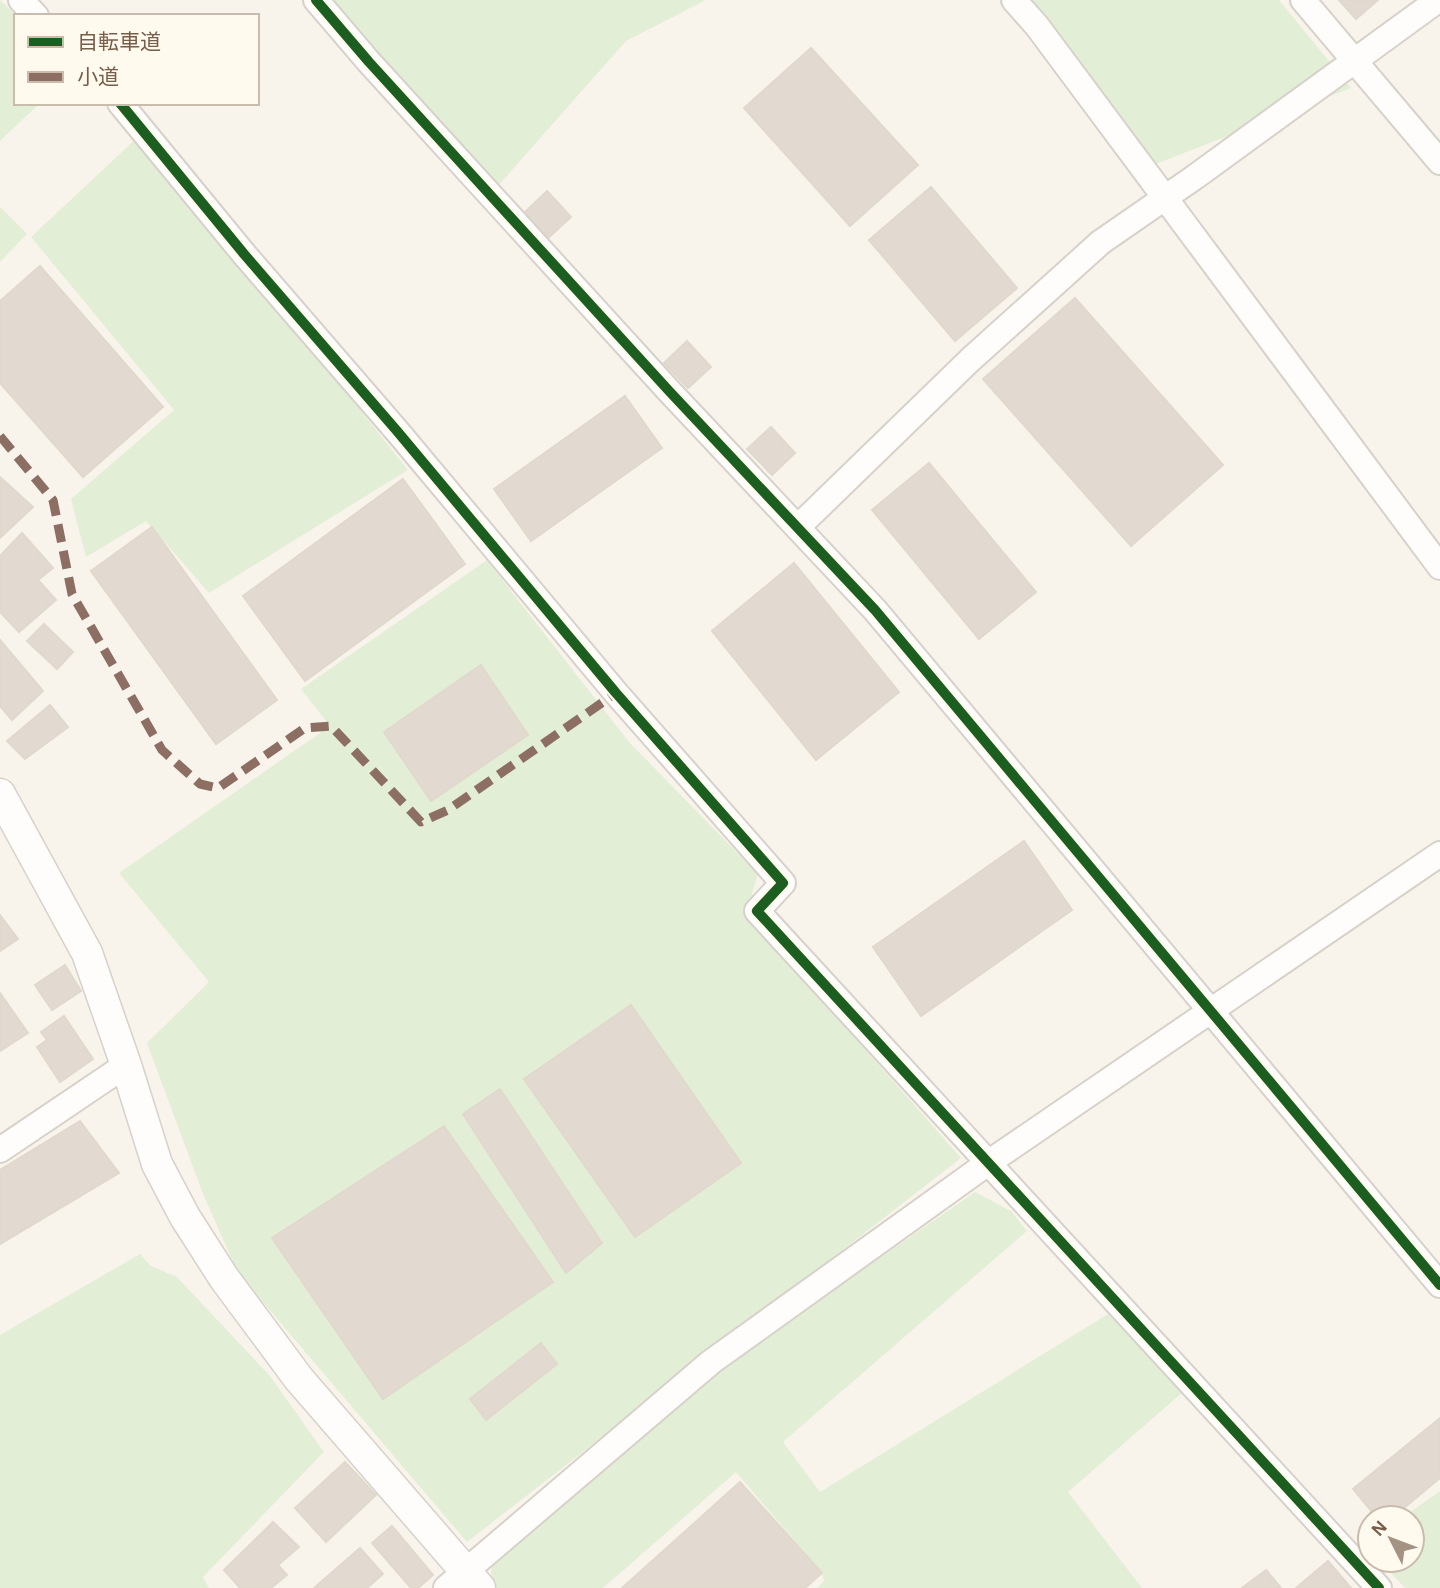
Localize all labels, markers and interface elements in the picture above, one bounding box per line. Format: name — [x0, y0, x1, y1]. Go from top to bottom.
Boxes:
legend — [14, 14, 259, 105]
text: 自転車道 — [77, 31, 161, 53]
text: 小道 — [77, 66, 119, 88]
north arrow — [1356, 1504, 1426, 1574]
text: N — [1368, 1517, 1391, 1540]

